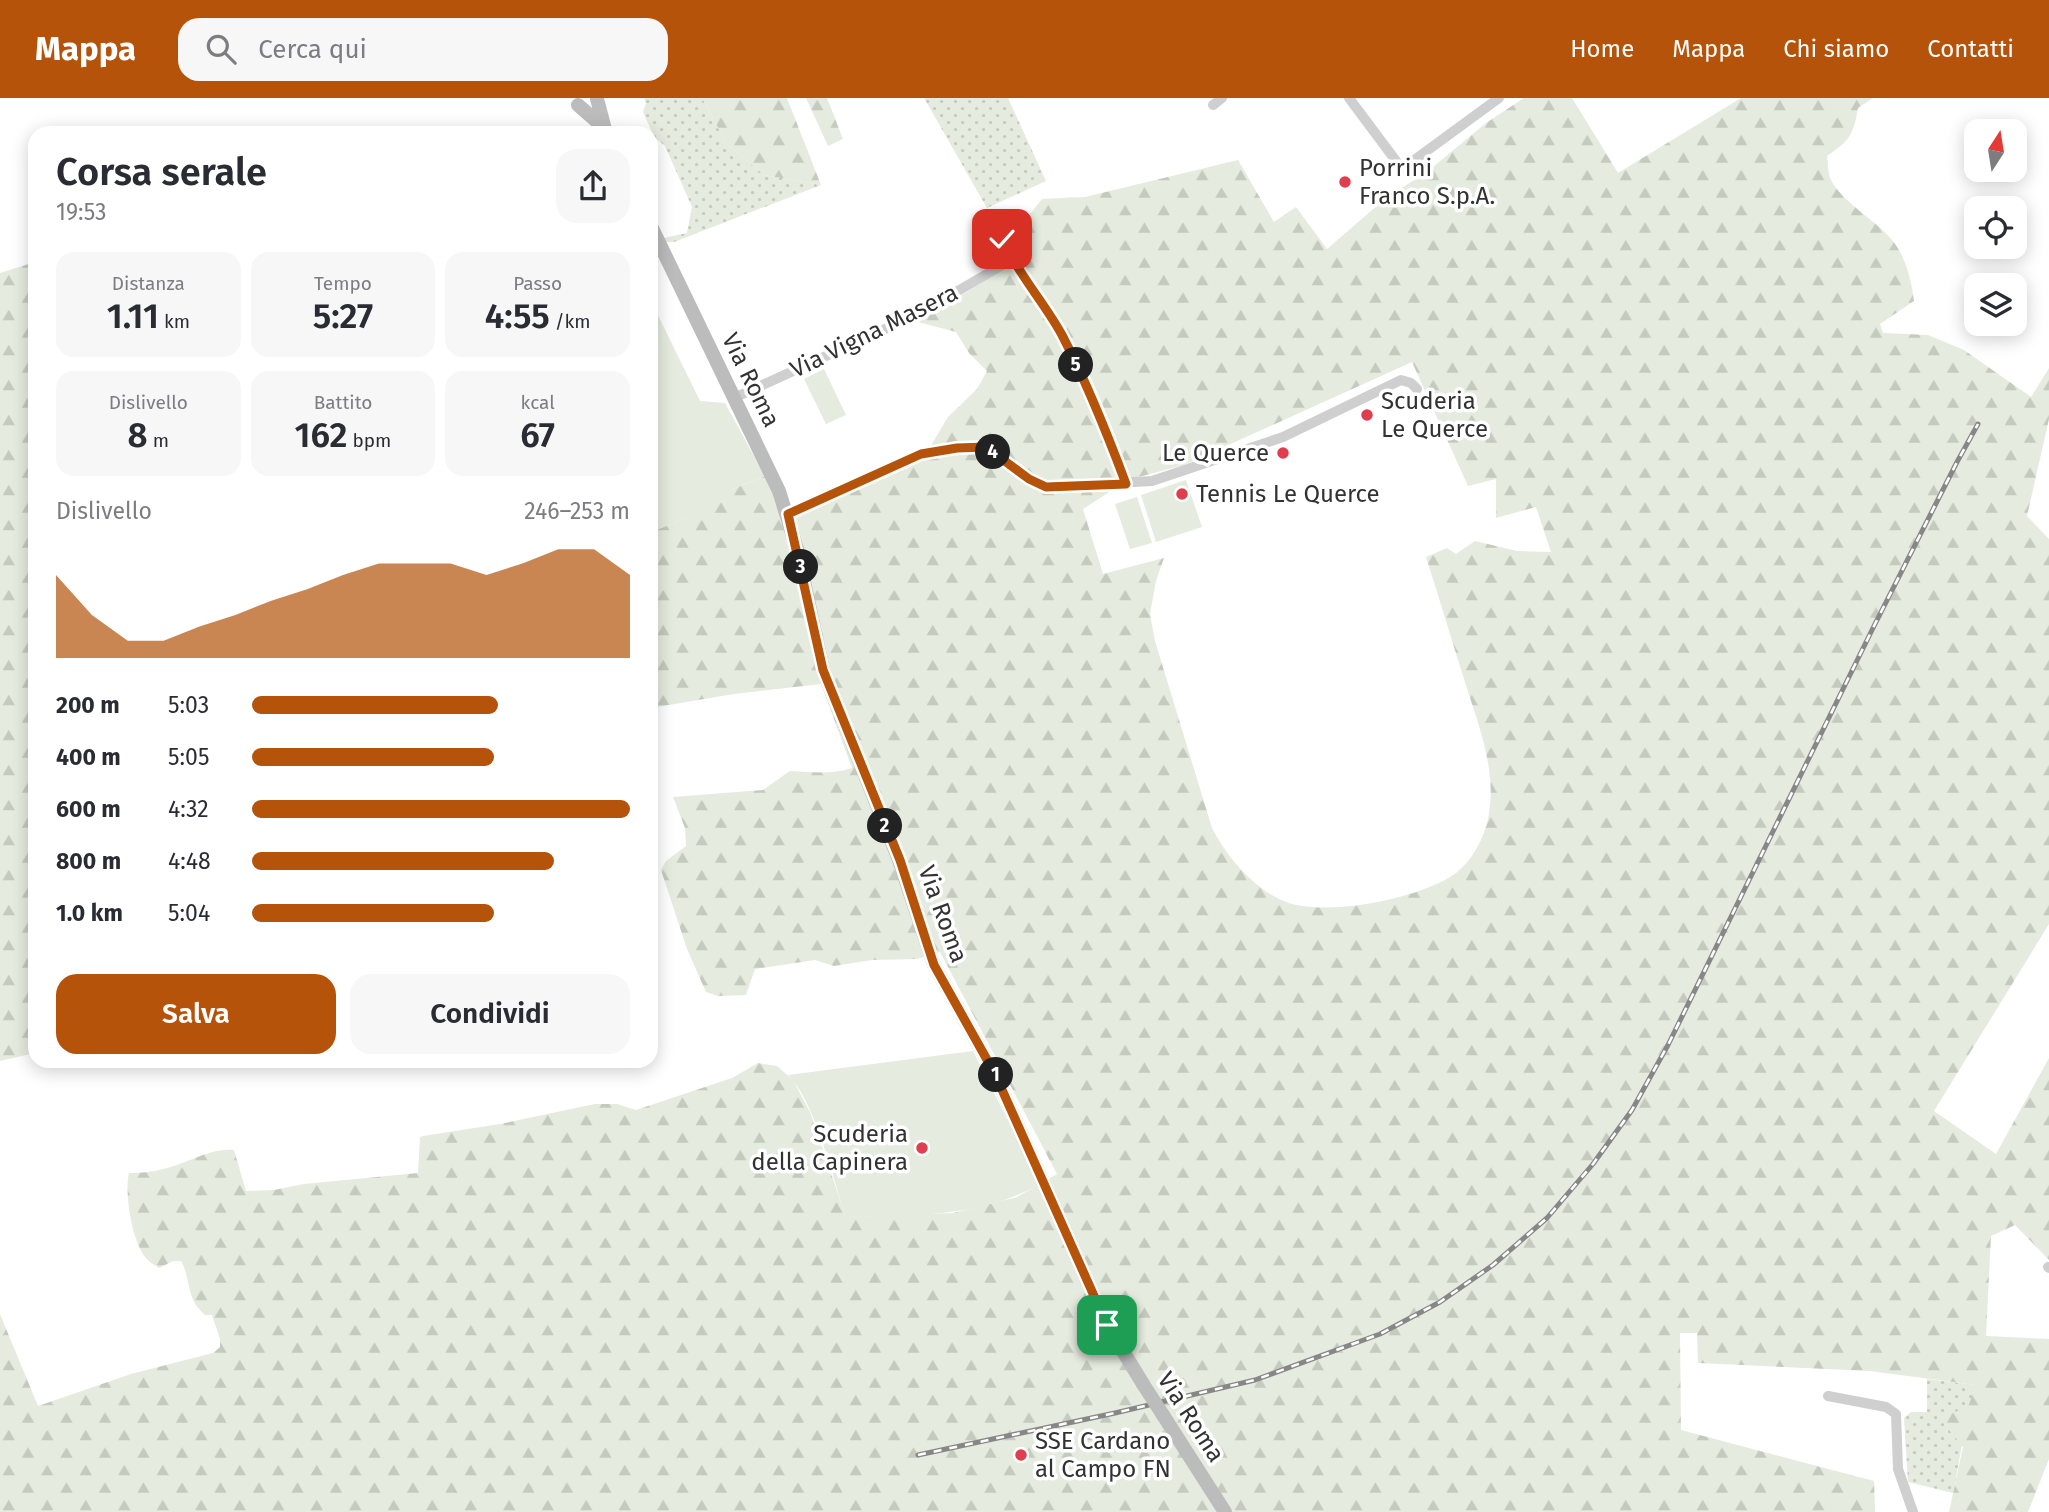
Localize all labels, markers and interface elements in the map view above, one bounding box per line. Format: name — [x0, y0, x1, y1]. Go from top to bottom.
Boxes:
search box — [178, 18, 668, 81]
text: Mappa — [35, 29, 136, 69]
icon: search — [202, 30, 240, 68]
text: Cerca qui — [258, 34, 367, 65]
text: Home — [1570, 35, 1634, 63]
text: Mappa — [1672, 35, 1745, 63]
text: Chi siamo — [1783, 35, 1889, 63]
text: Contatti — [1927, 35, 2014, 63]
north arrow — [1964, 119, 2026, 182]
map controls — [1964, 119, 2027, 336]
text: Corsa serale — [56, 149, 267, 195]
button: share — [556, 149, 630, 223]
place label: Porrini Franco S.p.A. — [1359, 154, 1495, 210]
marker: Porrini Franco S.p.A. — [1337, 174, 1353, 190]
button: locate — [1964, 196, 2027, 259]
text: 19:53 — [56, 198, 107, 226]
pin — [972, 209, 1032, 269]
icon: check — [983, 220, 1021, 258]
text: Distanza — [112, 272, 185, 295]
text: Tempo — [314, 272, 372, 295]
text: Passo — [513, 272, 562, 295]
button: layers — [1964, 273, 2027, 336]
street label: Via Vigna Masera — [786, 278, 962, 384]
text: 1.11 — [107, 295, 159, 337]
text: 5:27 — [313, 295, 373, 337]
text: 4:55 — [485, 295, 550, 337]
text: km — [159, 310, 190, 333]
text: /km — [550, 310, 591, 333]
street label: Via Roma — [716, 328, 786, 432]
pin: 5 — [1058, 348, 1094, 382]
text: 5 — [1070, 353, 1081, 376]
place label: Scuderia Le Querce — [1381, 387, 1488, 443]
text: Dislivello — [109, 391, 188, 414]
text: Battito — [314, 391, 372, 414]
text: kcal — [521, 391, 555, 414]
marker: Scuderia Le Querce — [1359, 407, 1375, 423]
text: 8 — [128, 414, 148, 456]
text: 162 — [295, 414, 347, 456]
text: 67 — [520, 414, 555, 456]
text: m — [148, 429, 169, 452]
text: bpm — [347, 429, 391, 452]
pin: 4 — [976, 434, 1010, 470]
place label: Le Querce — [1162, 439, 1269, 467]
text: 4 — [987, 440, 998, 463]
marker: Le Querce — [1275, 445, 1291, 461]
place label: Tennis Le Querce — [1196, 480, 1380, 508]
marker: Tennis Le Querce — [1174, 486, 1190, 502]
text: Dislivello — [56, 497, 152, 525]
text: 246–253 m — [524, 497, 630, 525]
pin: 3 — [784, 550, 818, 584]
text: 3 — [796, 555, 805, 578]
text: 200 m — [56, 691, 120, 719]
text: 5:03 — [168, 691, 209, 719]
text: 400 m — [56, 743, 121, 771]
text: 5:05 — [168, 743, 209, 771]
text: 600 m — [56, 795, 121, 823]
text: 4:32 — [168, 795, 209, 823]
pin: 2 — [868, 808, 903, 844]
text: 2 — [880, 814, 889, 837]
text: 800 m — [56, 847, 121, 875]
text: 4:48 — [168, 847, 211, 875]
street label: Via Roma — [913, 862, 973, 966]
text: 1.0 km — [56, 899, 123, 927]
text: 5:04 — [168, 899, 210, 927]
button: Salva — [56, 974, 336, 1054]
button: Condividi — [350, 974, 630, 1054]
pin: 1 — [978, 1058, 1014, 1093]
text: 1 — [991, 1063, 1000, 1086]
place label: Scuderia della Capinera — [751, 1120, 908, 1176]
marker: Scuderia della Capinera — [914, 1140, 930, 1156]
pin — [1077, 1295, 1137, 1355]
icon: arrive — [1088, 1306, 1126, 1344]
street label: Via Roma — [1152, 1367, 1230, 1467]
place label: SSE Cardano al Campo FN — [1035, 1427, 1171, 1483]
marker: SSE Cardano al Campo FN — [1013, 1447, 1029, 1463]

